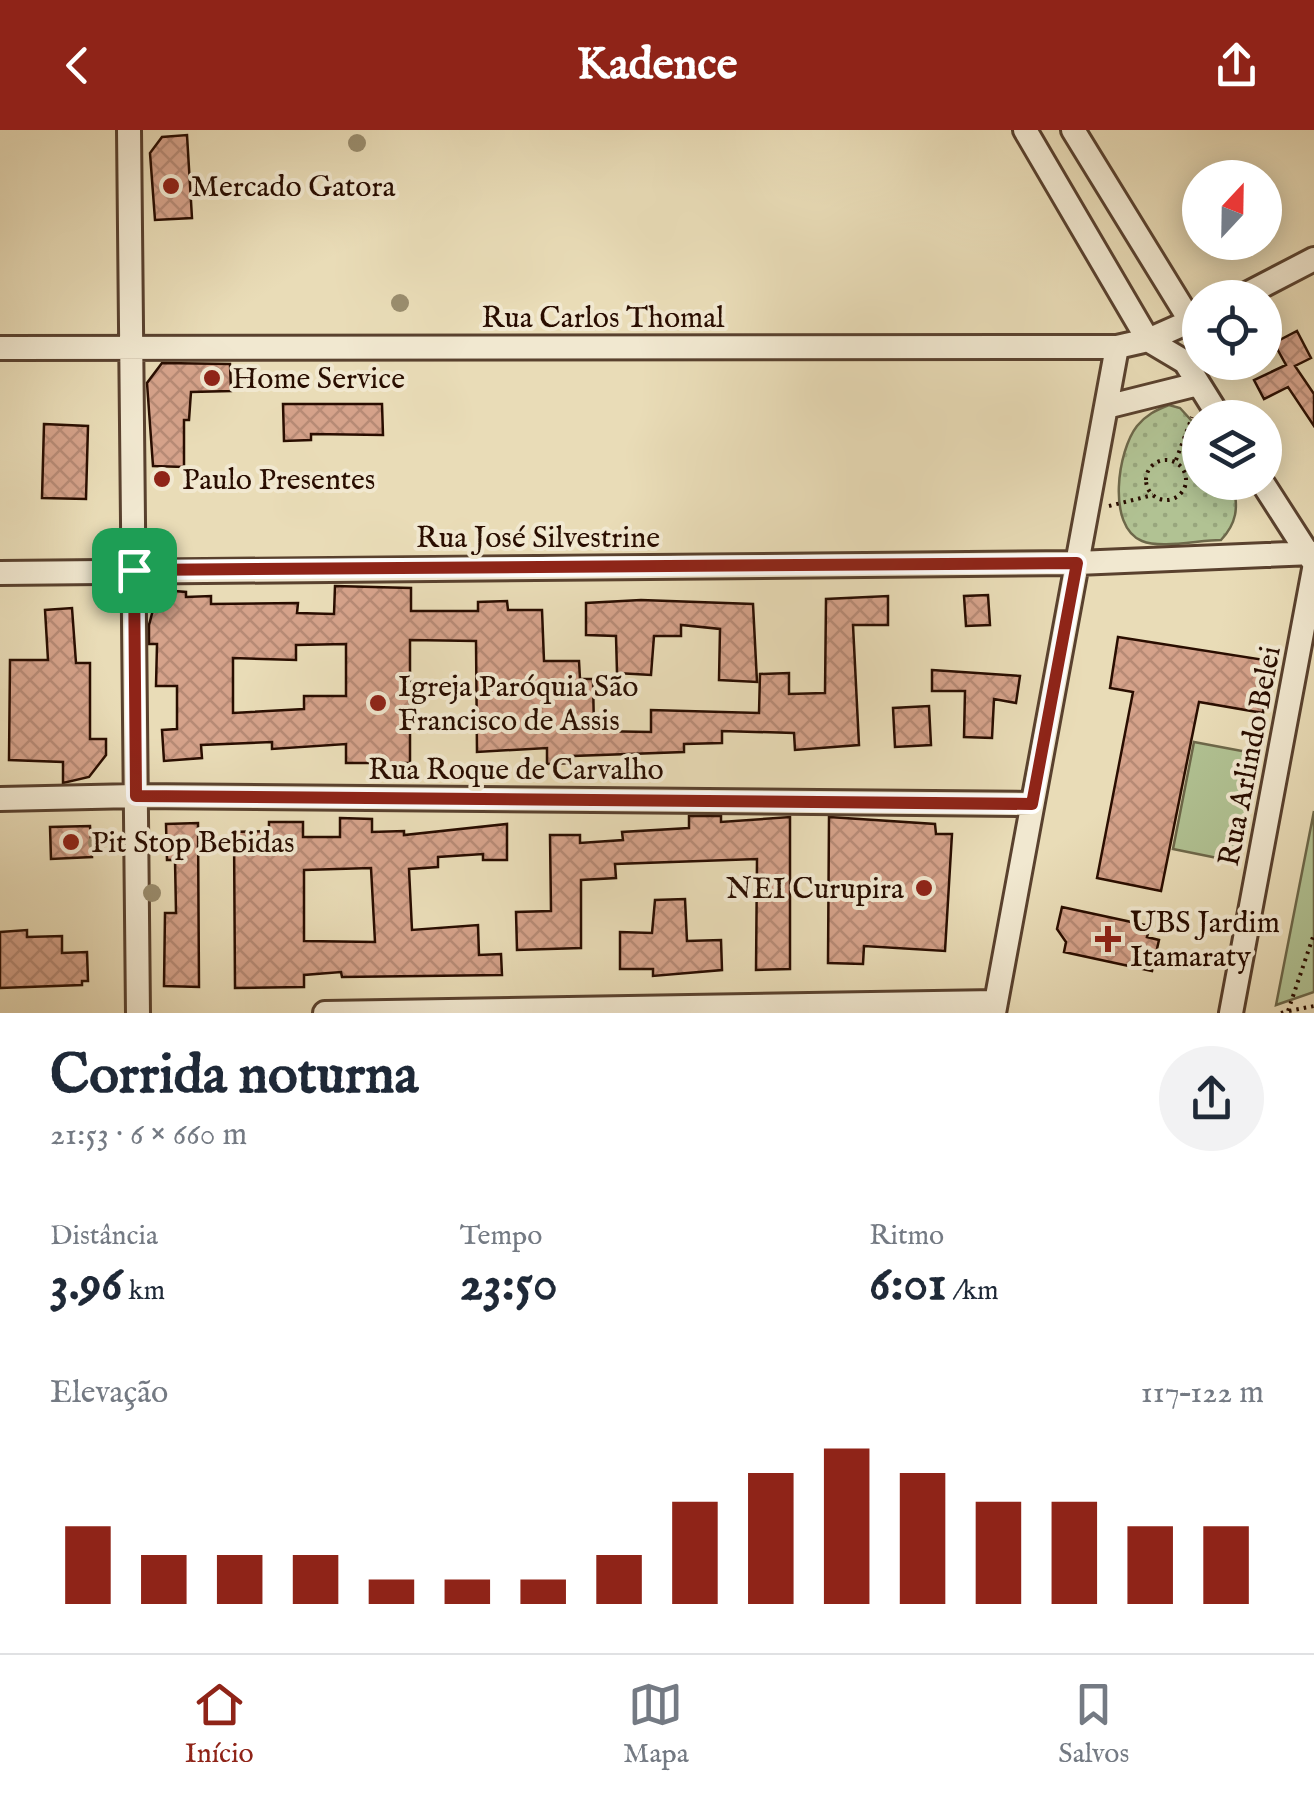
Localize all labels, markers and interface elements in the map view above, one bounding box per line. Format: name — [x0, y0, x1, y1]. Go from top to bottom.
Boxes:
text: Kadence — [577, 37, 737, 94]
icon: back — [50, 38, 105, 93]
icon: share — [1209, 38, 1264, 93]
north arrow — [1182, 160, 1282, 260]
map controls — [1182, 160, 1282, 500]
place label: Mercado Gatora — [191, 169, 395, 207]
marker: Mercado Gatora — [160, 175, 182, 197]
button: locate — [1182, 280, 1282, 380]
street label: Rua Carlos Thomal — [482, 300, 725, 338]
place label: Home Service — [232, 361, 405, 399]
marker: Home Service — [201, 367, 223, 389]
button: layers — [1182, 400, 1282, 500]
place label: Paulo Presentes — [182, 462, 375, 500]
marker: Paulo Presentes — [151, 468, 173, 490]
street label: Rua José Silvestrine — [416, 520, 660, 558]
pin — [92, 528, 177, 613]
icon: arrive — [107, 543, 162, 598]
street label: Rua Arlindo Belei — [1211, 643, 1291, 870]
place label: Igreja Paróquia São Francisco de Assis — [398, 669, 638, 741]
marker: Igreja Paróquia São Francisco de Assis — [367, 692, 389, 714]
street label: Rua Roque de Carvalho — [368, 752, 664, 790]
place label: Pit Stop Bebidas — [91, 825, 295, 863]
marker: Pit Stop Bebidas — [60, 831, 82, 853]
place label: NEI Curupira — [726, 871, 904, 909]
marker: NEI Curupira — [913, 877, 935, 899]
place label: UBS Jardim Itamaraty — [1130, 905, 1280, 977]
marker: UBS Jardim Itamaraty — [1095, 926, 1121, 952]
text: Corrida noturna — [50, 1042, 418, 1112]
button: share — [1159, 1046, 1264, 1151]
text: 21:53 · 6 × 660 m — [50, 1115, 247, 1156]
text: Distância — [50, 1219, 158, 1254]
text: Tempo — [460, 1219, 542, 1254]
text: Ritmo — [869, 1219, 944, 1254]
text: 3.96 — [50, 1254, 122, 1317]
text: 23:50 — [460, 1254, 557, 1317]
text: 6:01 — [869, 1254, 946, 1317]
text: km — [122, 1274, 165, 1309]
text: /km — [946, 1274, 999, 1309]
text: Elevação — [50, 1373, 168, 1414]
text: 117–122 m — [1141, 1373, 1264, 1414]
tab: Início — [185, 1677, 254, 1772]
tab: Mapa — [623, 1677, 689, 1772]
tab: Salvos — [1058, 1677, 1129, 1772]

